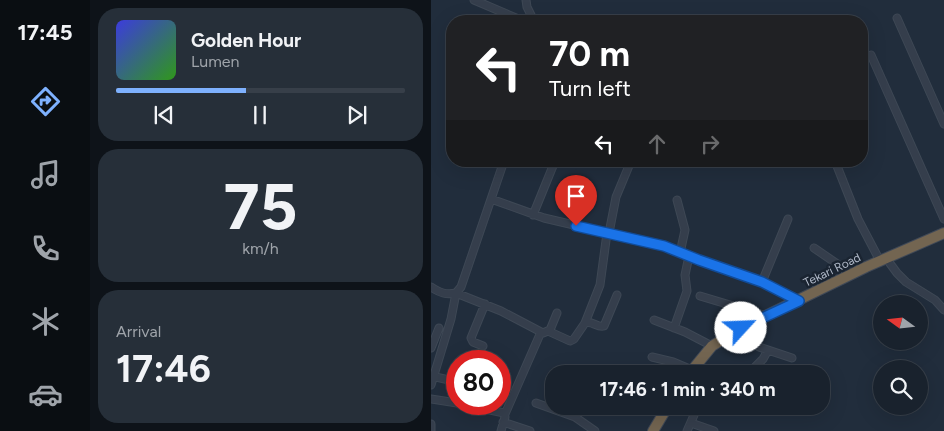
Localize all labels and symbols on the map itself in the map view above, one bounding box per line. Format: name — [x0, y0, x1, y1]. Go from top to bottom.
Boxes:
pin — [555, 175, 597, 226]
street label: Tekari Road — [801, 250, 863, 290]
north arrow — [873, 295, 929, 350]
position arrow — [714, 301, 766, 353]
speed limit sign: 80 — [446, 350, 511, 415]

